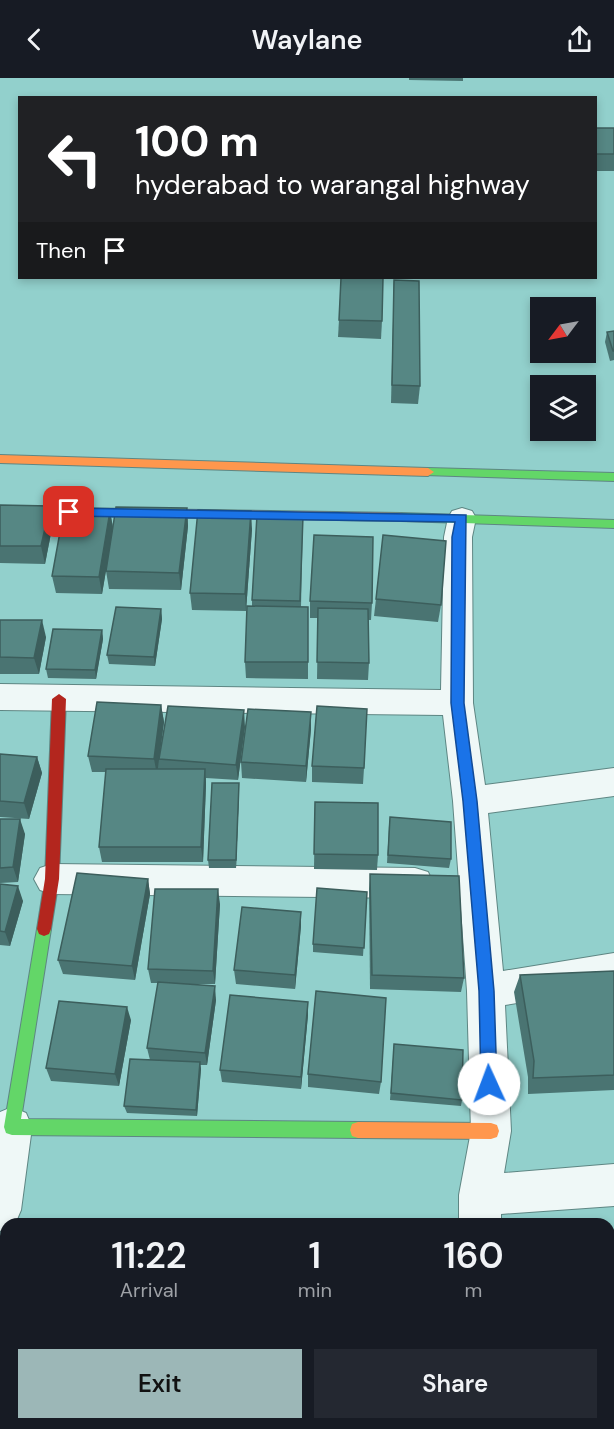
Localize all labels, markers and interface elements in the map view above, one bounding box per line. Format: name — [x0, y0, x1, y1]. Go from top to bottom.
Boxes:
text: Waylane — [251, 22, 363, 57]
icon: back — [18, 23, 51, 56]
icon: share — [563, 23, 596, 56]
text: 100 m — [135, 114, 259, 169]
icon: left — [36, 120, 114, 198]
text: hyderabad to warangal highway — [135, 167, 530, 202]
icon: arrive — [98, 234, 131, 267]
text: Then — [36, 236, 86, 265]
north arrow — [530, 297, 596, 363]
map controls — [530, 297, 596, 441]
button: layers — [530, 375, 596, 441]
pin — [43, 486, 94, 537]
icon: arrive — [52, 495, 85, 528]
position arrow — [457, 1052, 521, 1116]
text: 11:22 — [111, 1232, 187, 1279]
text: 1 — [309, 1232, 321, 1279]
text: 160 — [443, 1232, 504, 1279]
text: Arrival — [120, 1277, 178, 1303]
text: min — [298, 1277, 332, 1303]
text: m — [465, 1277, 482, 1303]
button: Exit — [18, 1349, 302, 1418]
button: Share — [314, 1349, 597, 1418]

